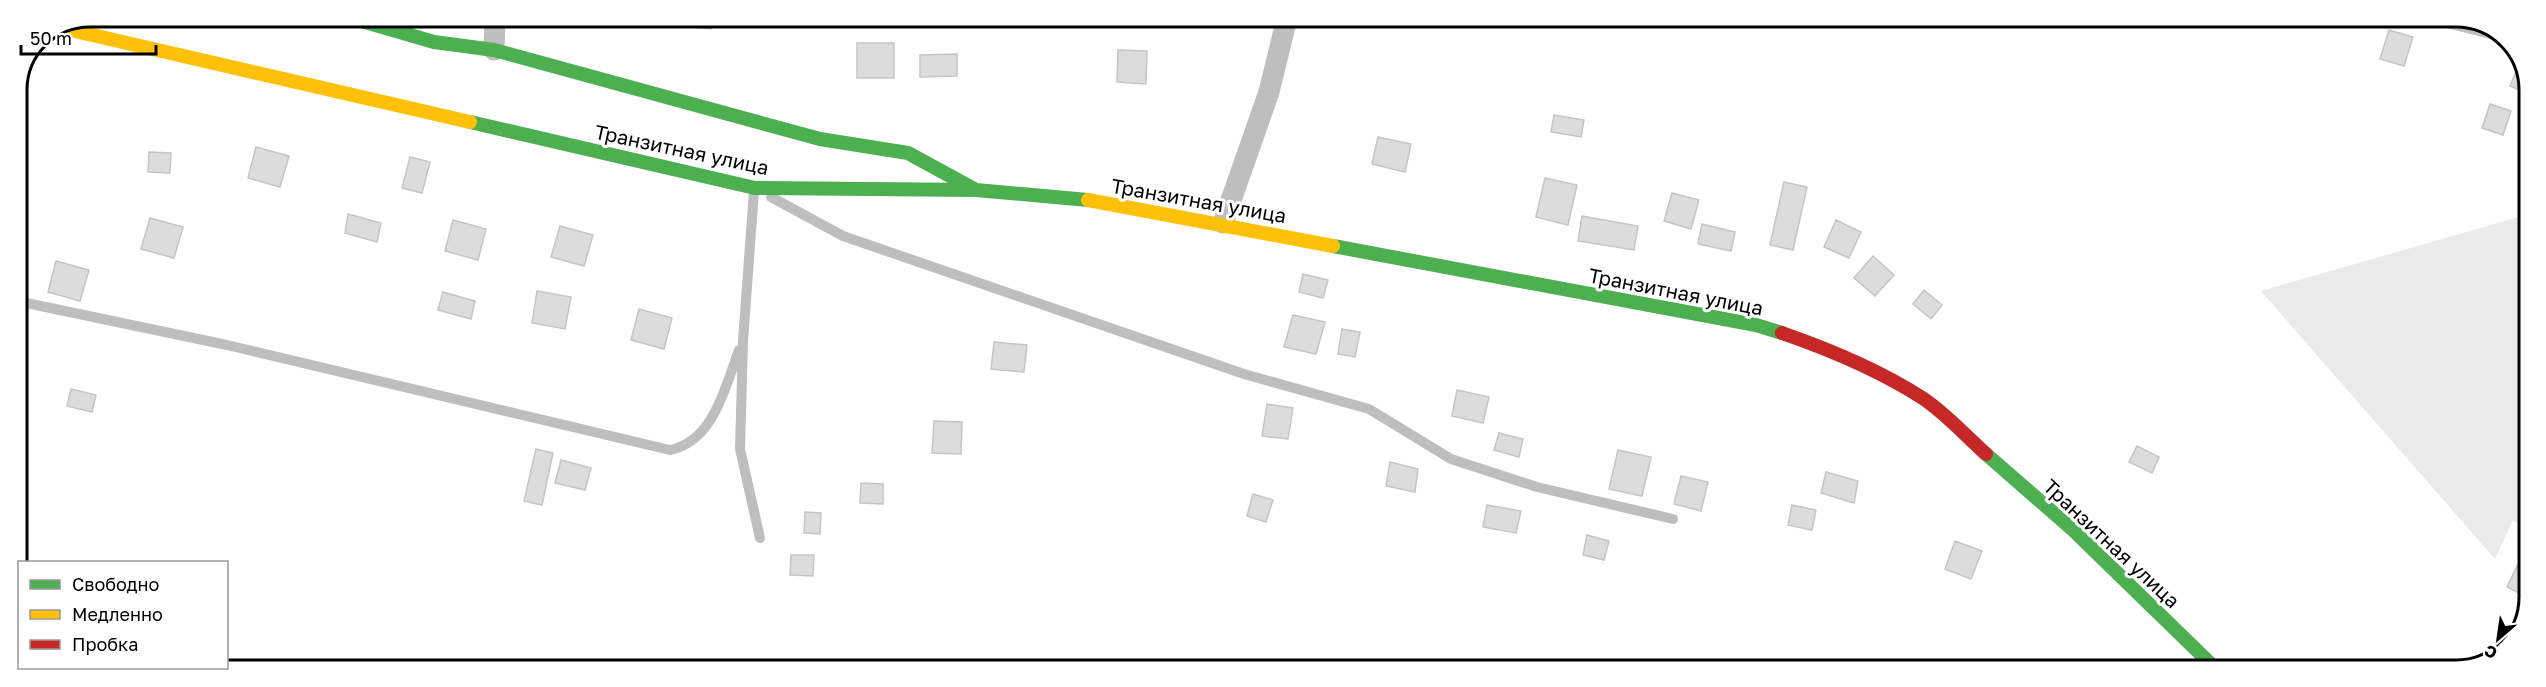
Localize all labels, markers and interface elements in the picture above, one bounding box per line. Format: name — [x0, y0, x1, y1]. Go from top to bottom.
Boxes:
scale bar — [21, 18, 156, 56]
text: 50 m — [30, 27, 72, 49]
street label: Транзитная улица — [593, 119, 771, 179]
street label: Транзитная улица — [1110, 173, 1288, 227]
street label: Транзитная улица — [1587, 262, 1765, 320]
street label: Транзитная улица — [2039, 474, 2185, 612]
legend — [18, 561, 228, 669]
text: Свободно — [72, 573, 159, 595]
text: Медленно — [72, 603, 163, 625]
north arrow — [2468, 609, 2528, 669]
text: Пробка — [72, 633, 138, 655]
text: С — [2481, 641, 2501, 664]

